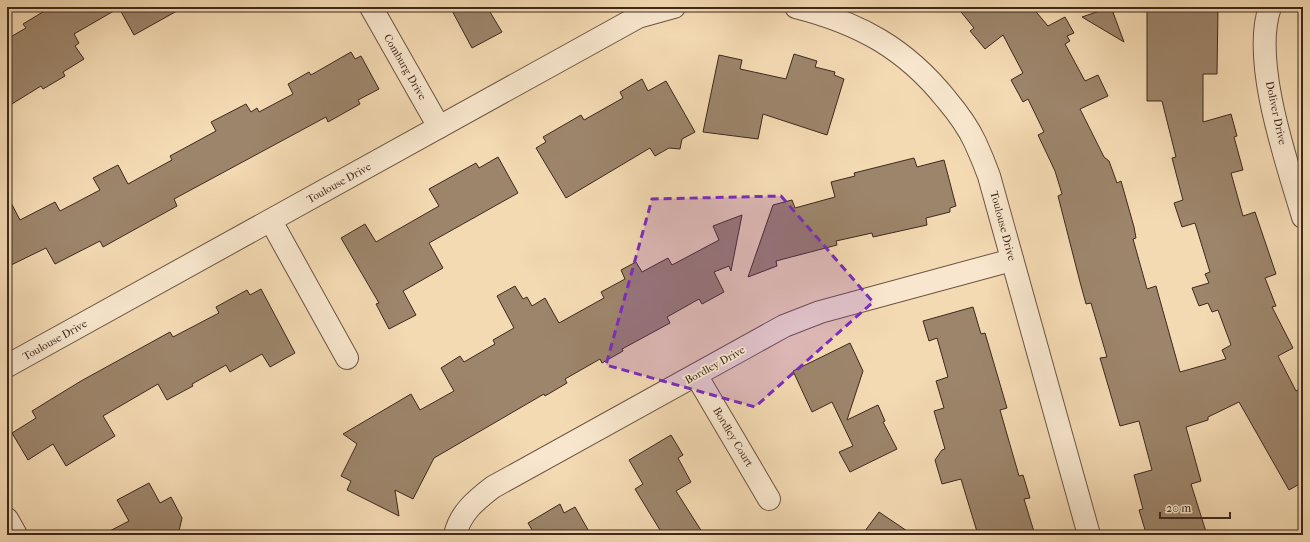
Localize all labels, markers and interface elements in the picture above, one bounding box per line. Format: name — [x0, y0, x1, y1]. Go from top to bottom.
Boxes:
street label: Comburg Drive — [381, 32, 429, 103]
street label: Doliver Drive — [1263, 80, 1289, 147]
street label: Toulouse Drive — [305, 160, 374, 206]
street label: Toulouse Drive — [987, 190, 1019, 263]
street label: Toulouse Drive — [21, 317, 90, 363]
street label: Bordley Drive — [683, 343, 748, 387]
street label: Bordley Court — [710, 405, 756, 469]
scale bar — [1160, 494, 1230, 520]
text: 20 m — [1166, 501, 1191, 515]

